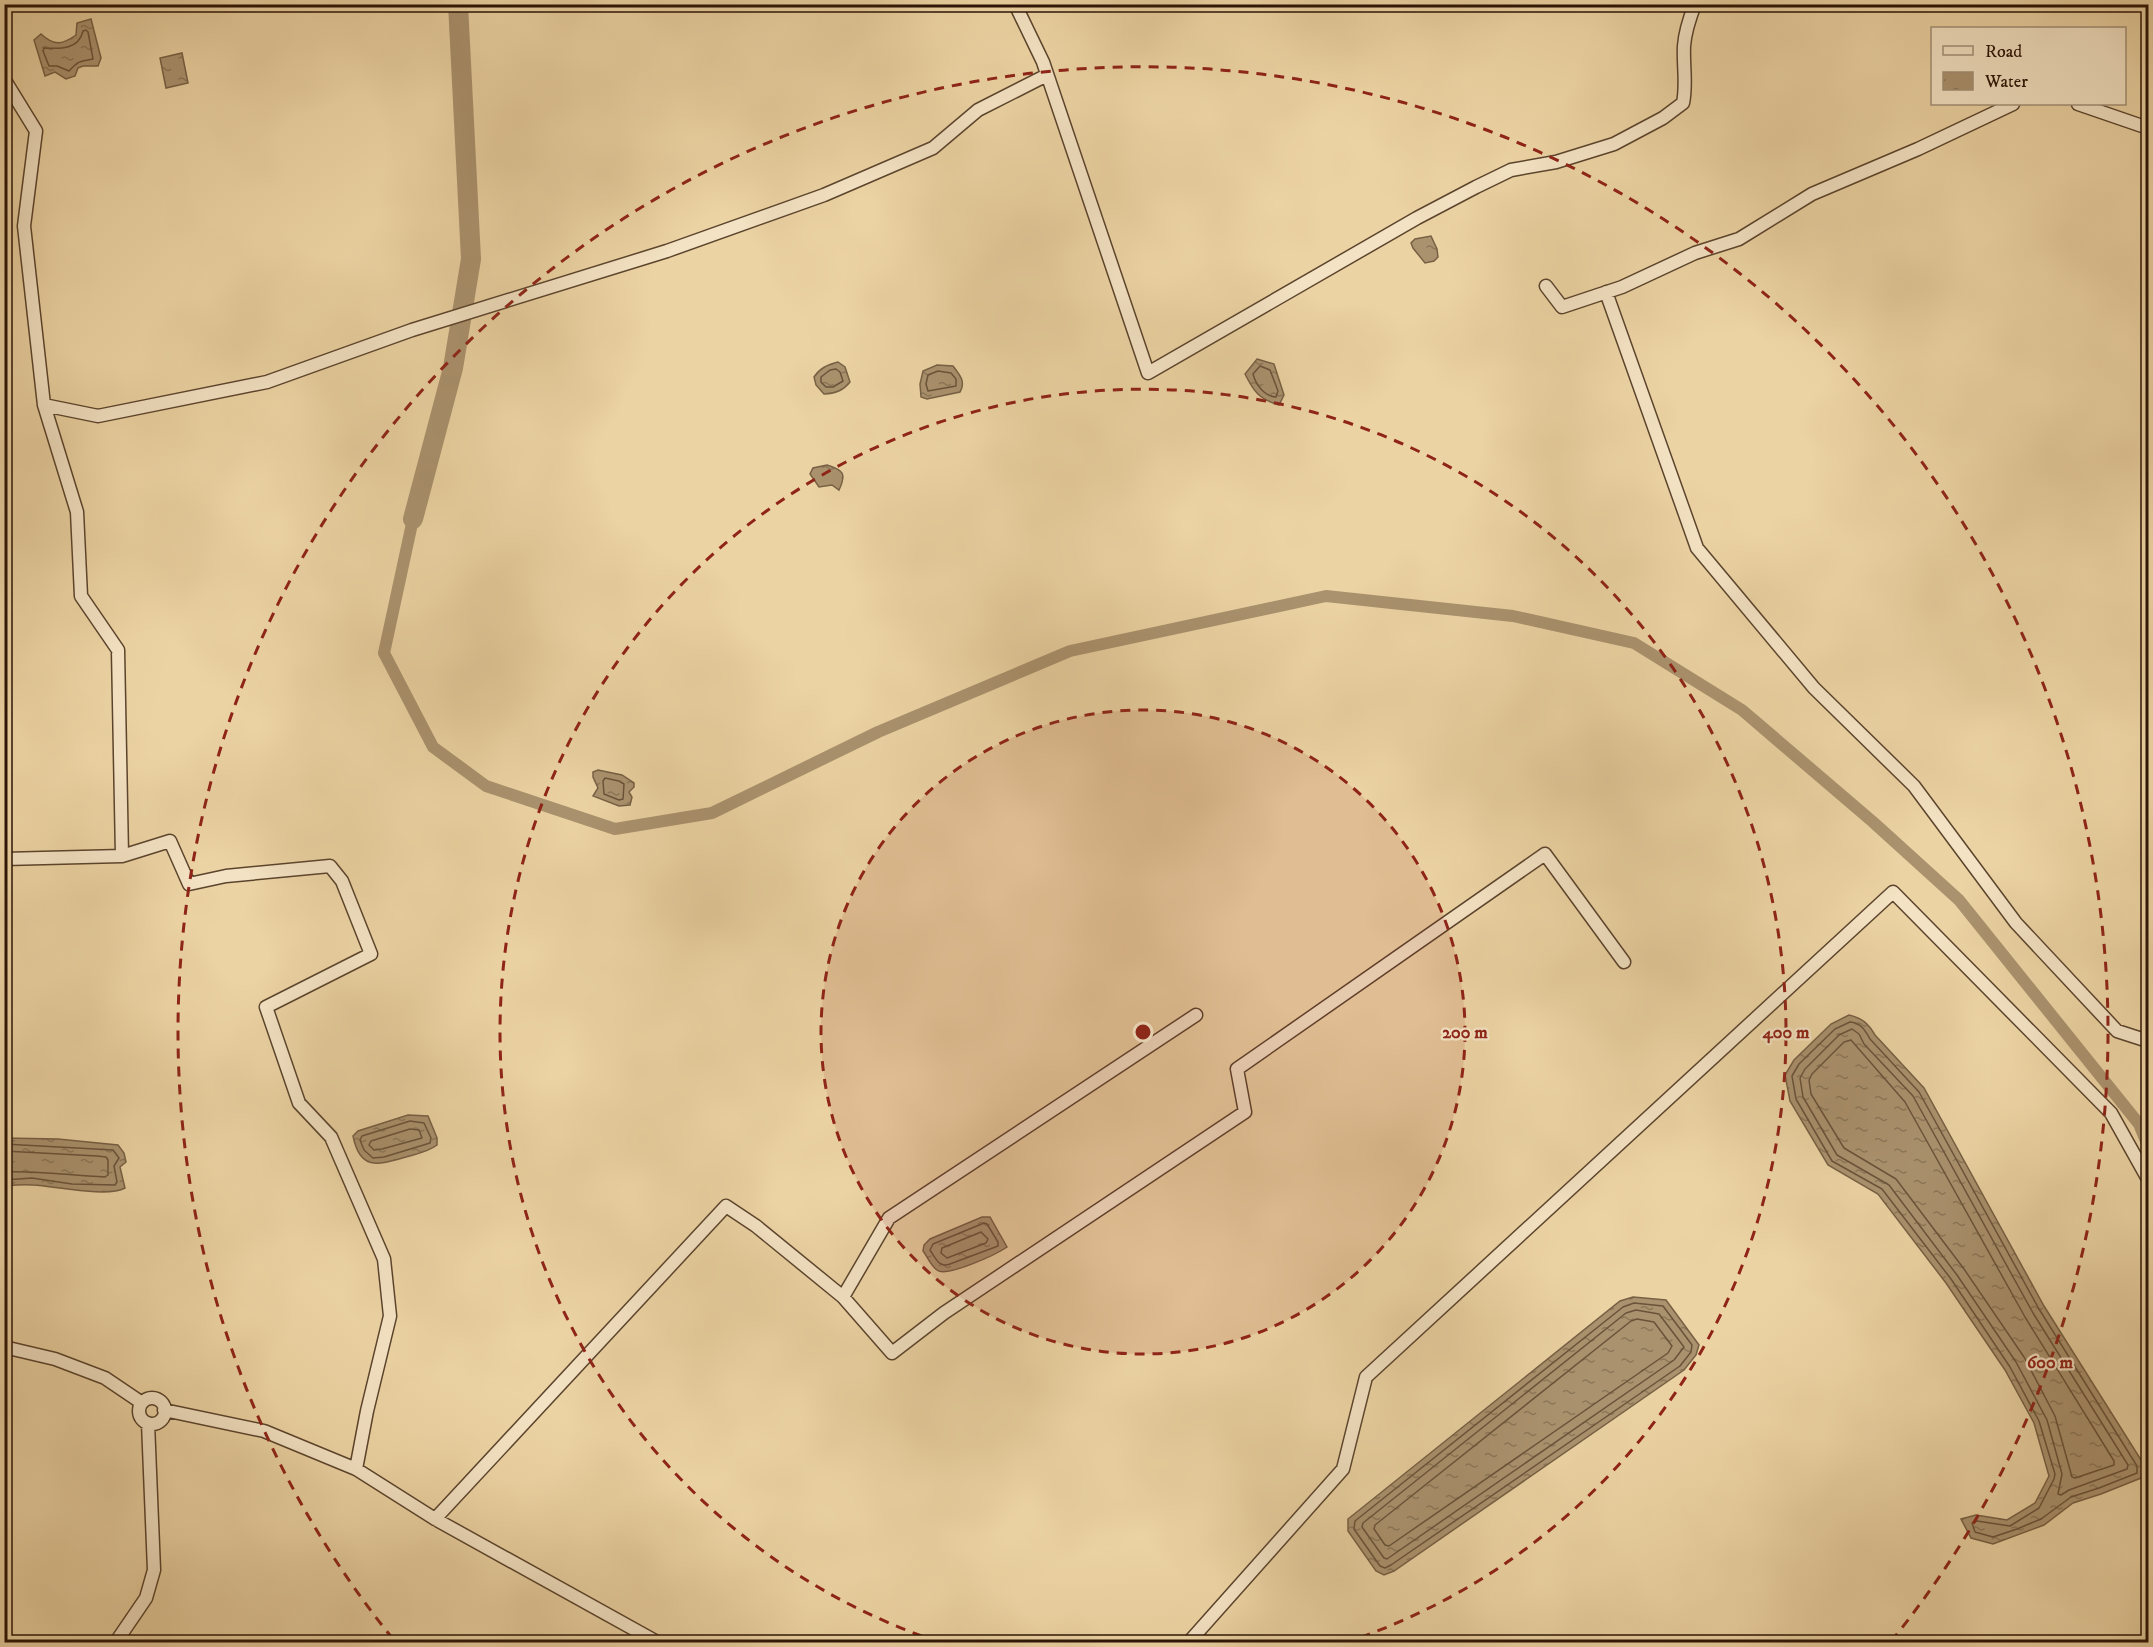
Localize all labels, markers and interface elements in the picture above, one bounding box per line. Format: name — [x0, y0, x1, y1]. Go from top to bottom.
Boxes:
legend — [1931, 27, 2126, 105]
text: Road — [1985, 41, 2022, 63]
text: Water — [1984, 71, 2028, 93]
centre of rings — [1133, 1022, 1153, 1042]
text: 200 m — [1442, 1022, 1488, 1044]
text: 400 m — [1761, 1022, 1810, 1044]
text: 600 m — [2027, 1352, 2074, 1374]

